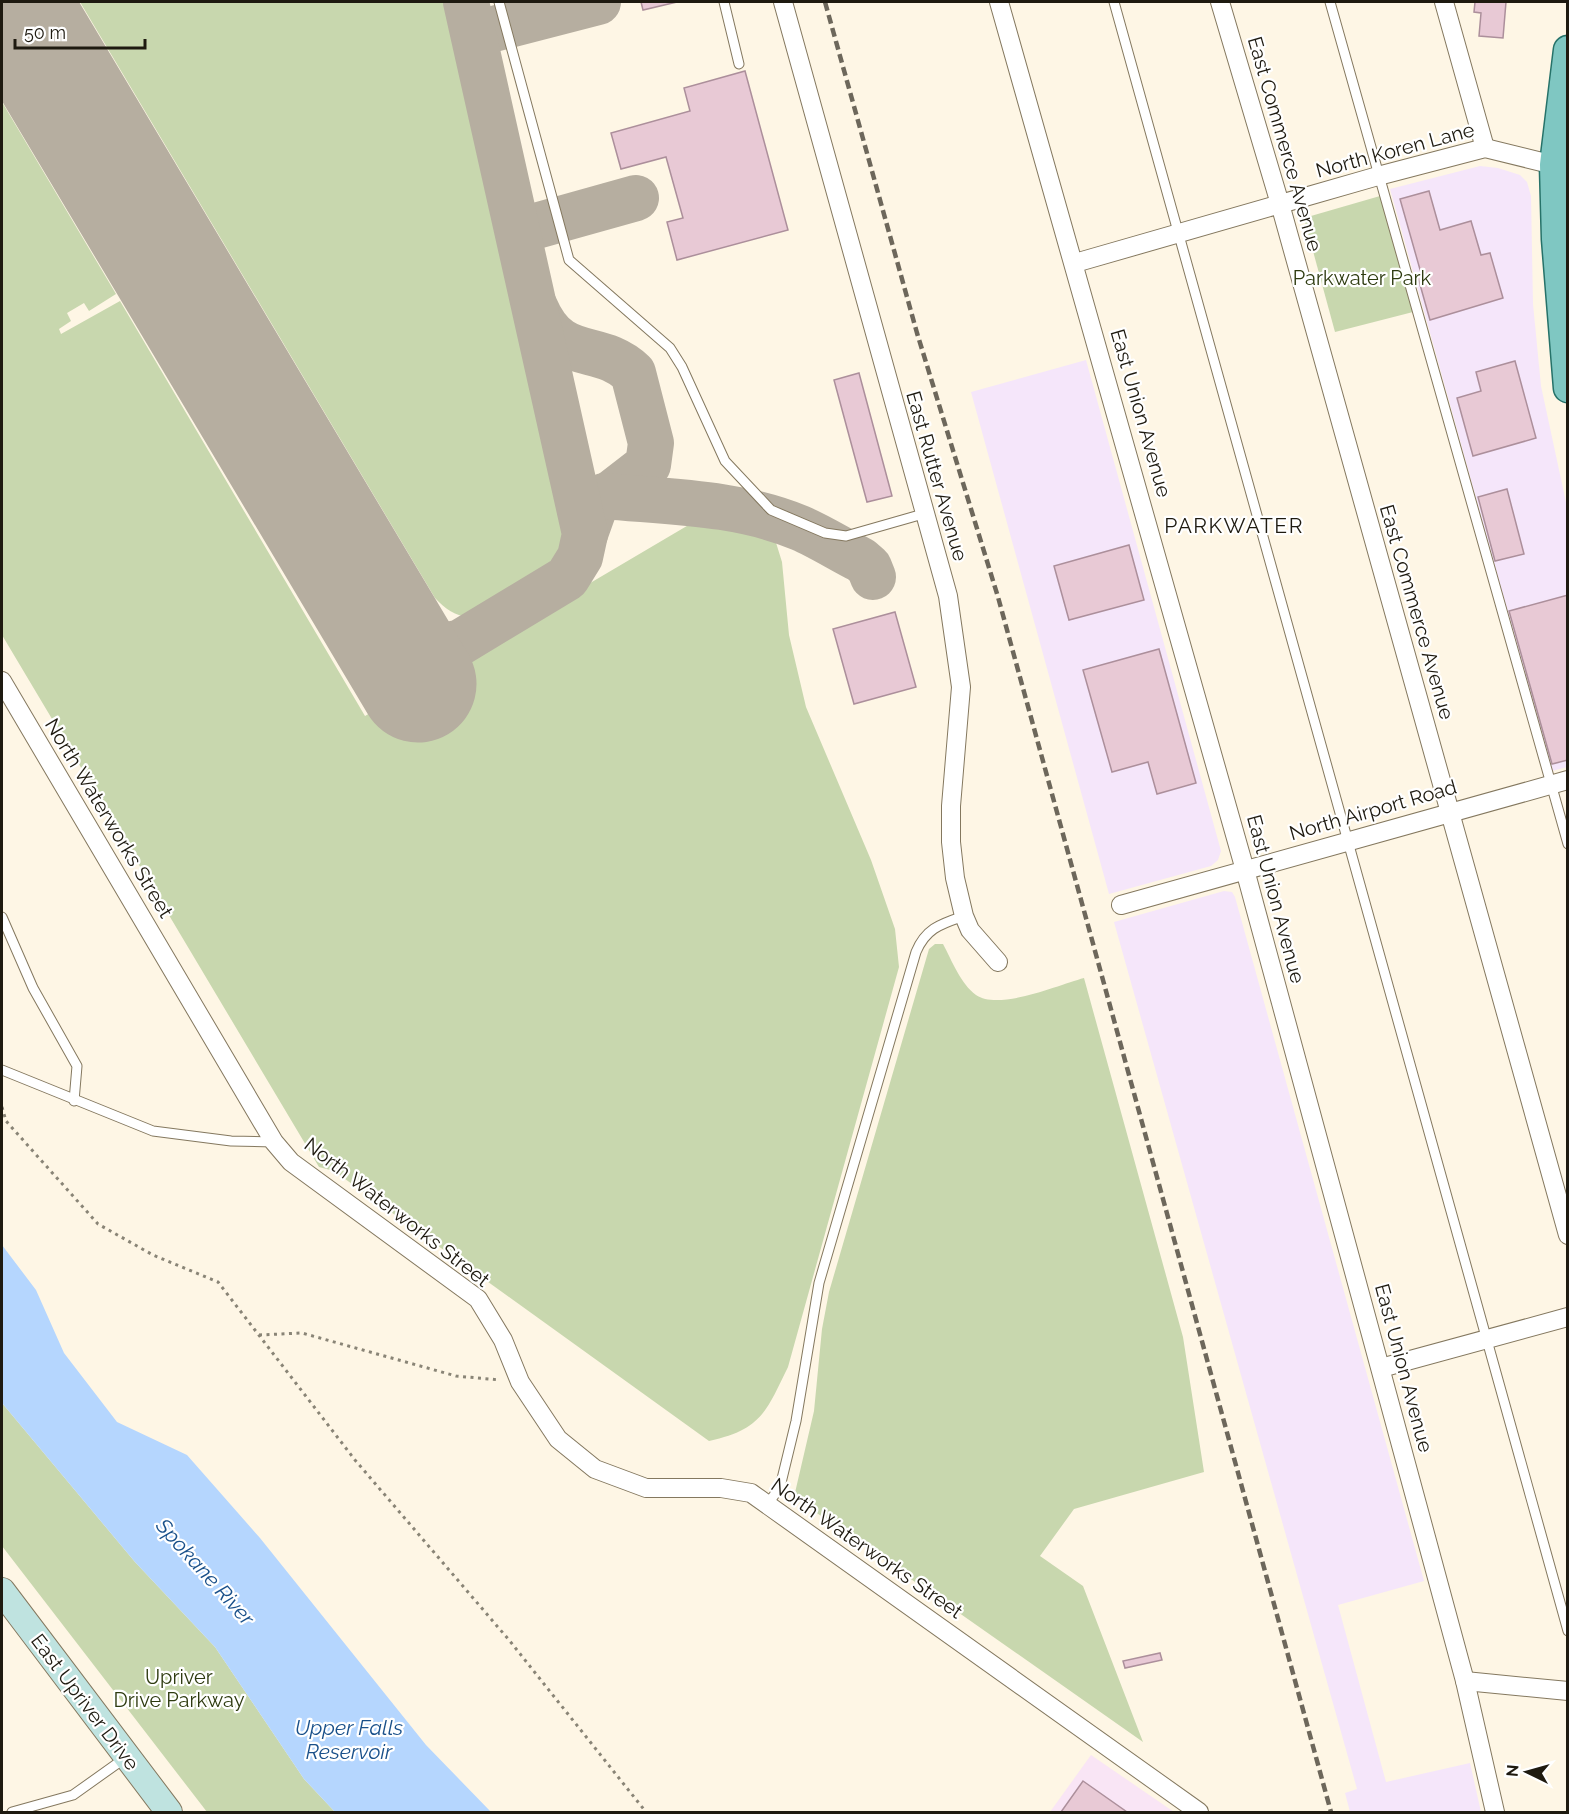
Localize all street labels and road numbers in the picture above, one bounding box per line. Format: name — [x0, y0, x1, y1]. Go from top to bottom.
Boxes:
street label: East Commerce Avenue — [1243, 34, 1327, 255]
street label: North Koren Lane — [1313, 117, 1477, 183]
street label: East Union Avenue — [1106, 326, 1177, 500]
street label: East Rutter Avenue — [901, 388, 973, 564]
street label: East Commerce Avenue — [1375, 502, 1459, 723]
street label: North Waterworks Street — [40, 714, 178, 922]
street label: North Airport Road — [1287, 775, 1459, 845]
street label: East Union Avenue — [1242, 812, 1310, 986]
street label: North Waterworks Street — [300, 1132, 495, 1292]
street label: East Union Avenue — [1370, 1281, 1438, 1455]
street label: North Waterworks Street — [767, 1473, 968, 1624]
street label: East Upriver Drive — [26, 1629, 144, 1775]

